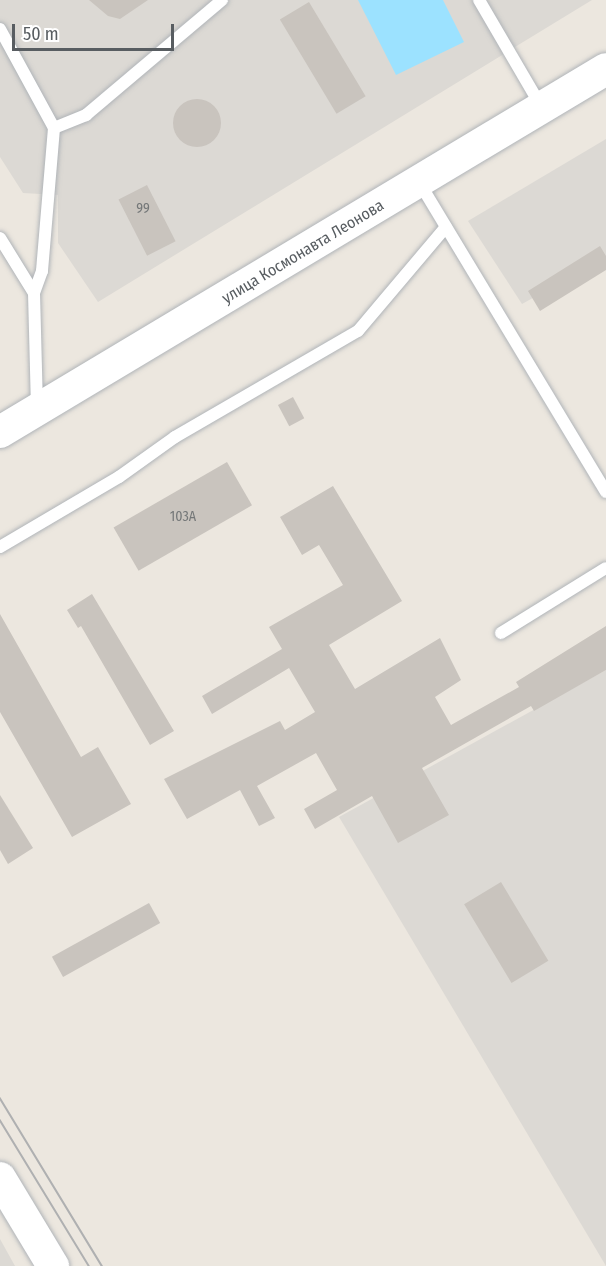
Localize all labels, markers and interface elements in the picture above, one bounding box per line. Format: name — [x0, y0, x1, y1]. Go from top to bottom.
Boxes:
scale bar — [15, 12, 177, 50]
text: 50 m — [23, 23, 59, 45]
street label: улица Космонавта Леонова — [219, 196, 387, 308]
house number: 99 — [136, 201, 150, 217]
house number: 103А — [170, 509, 196, 525]

